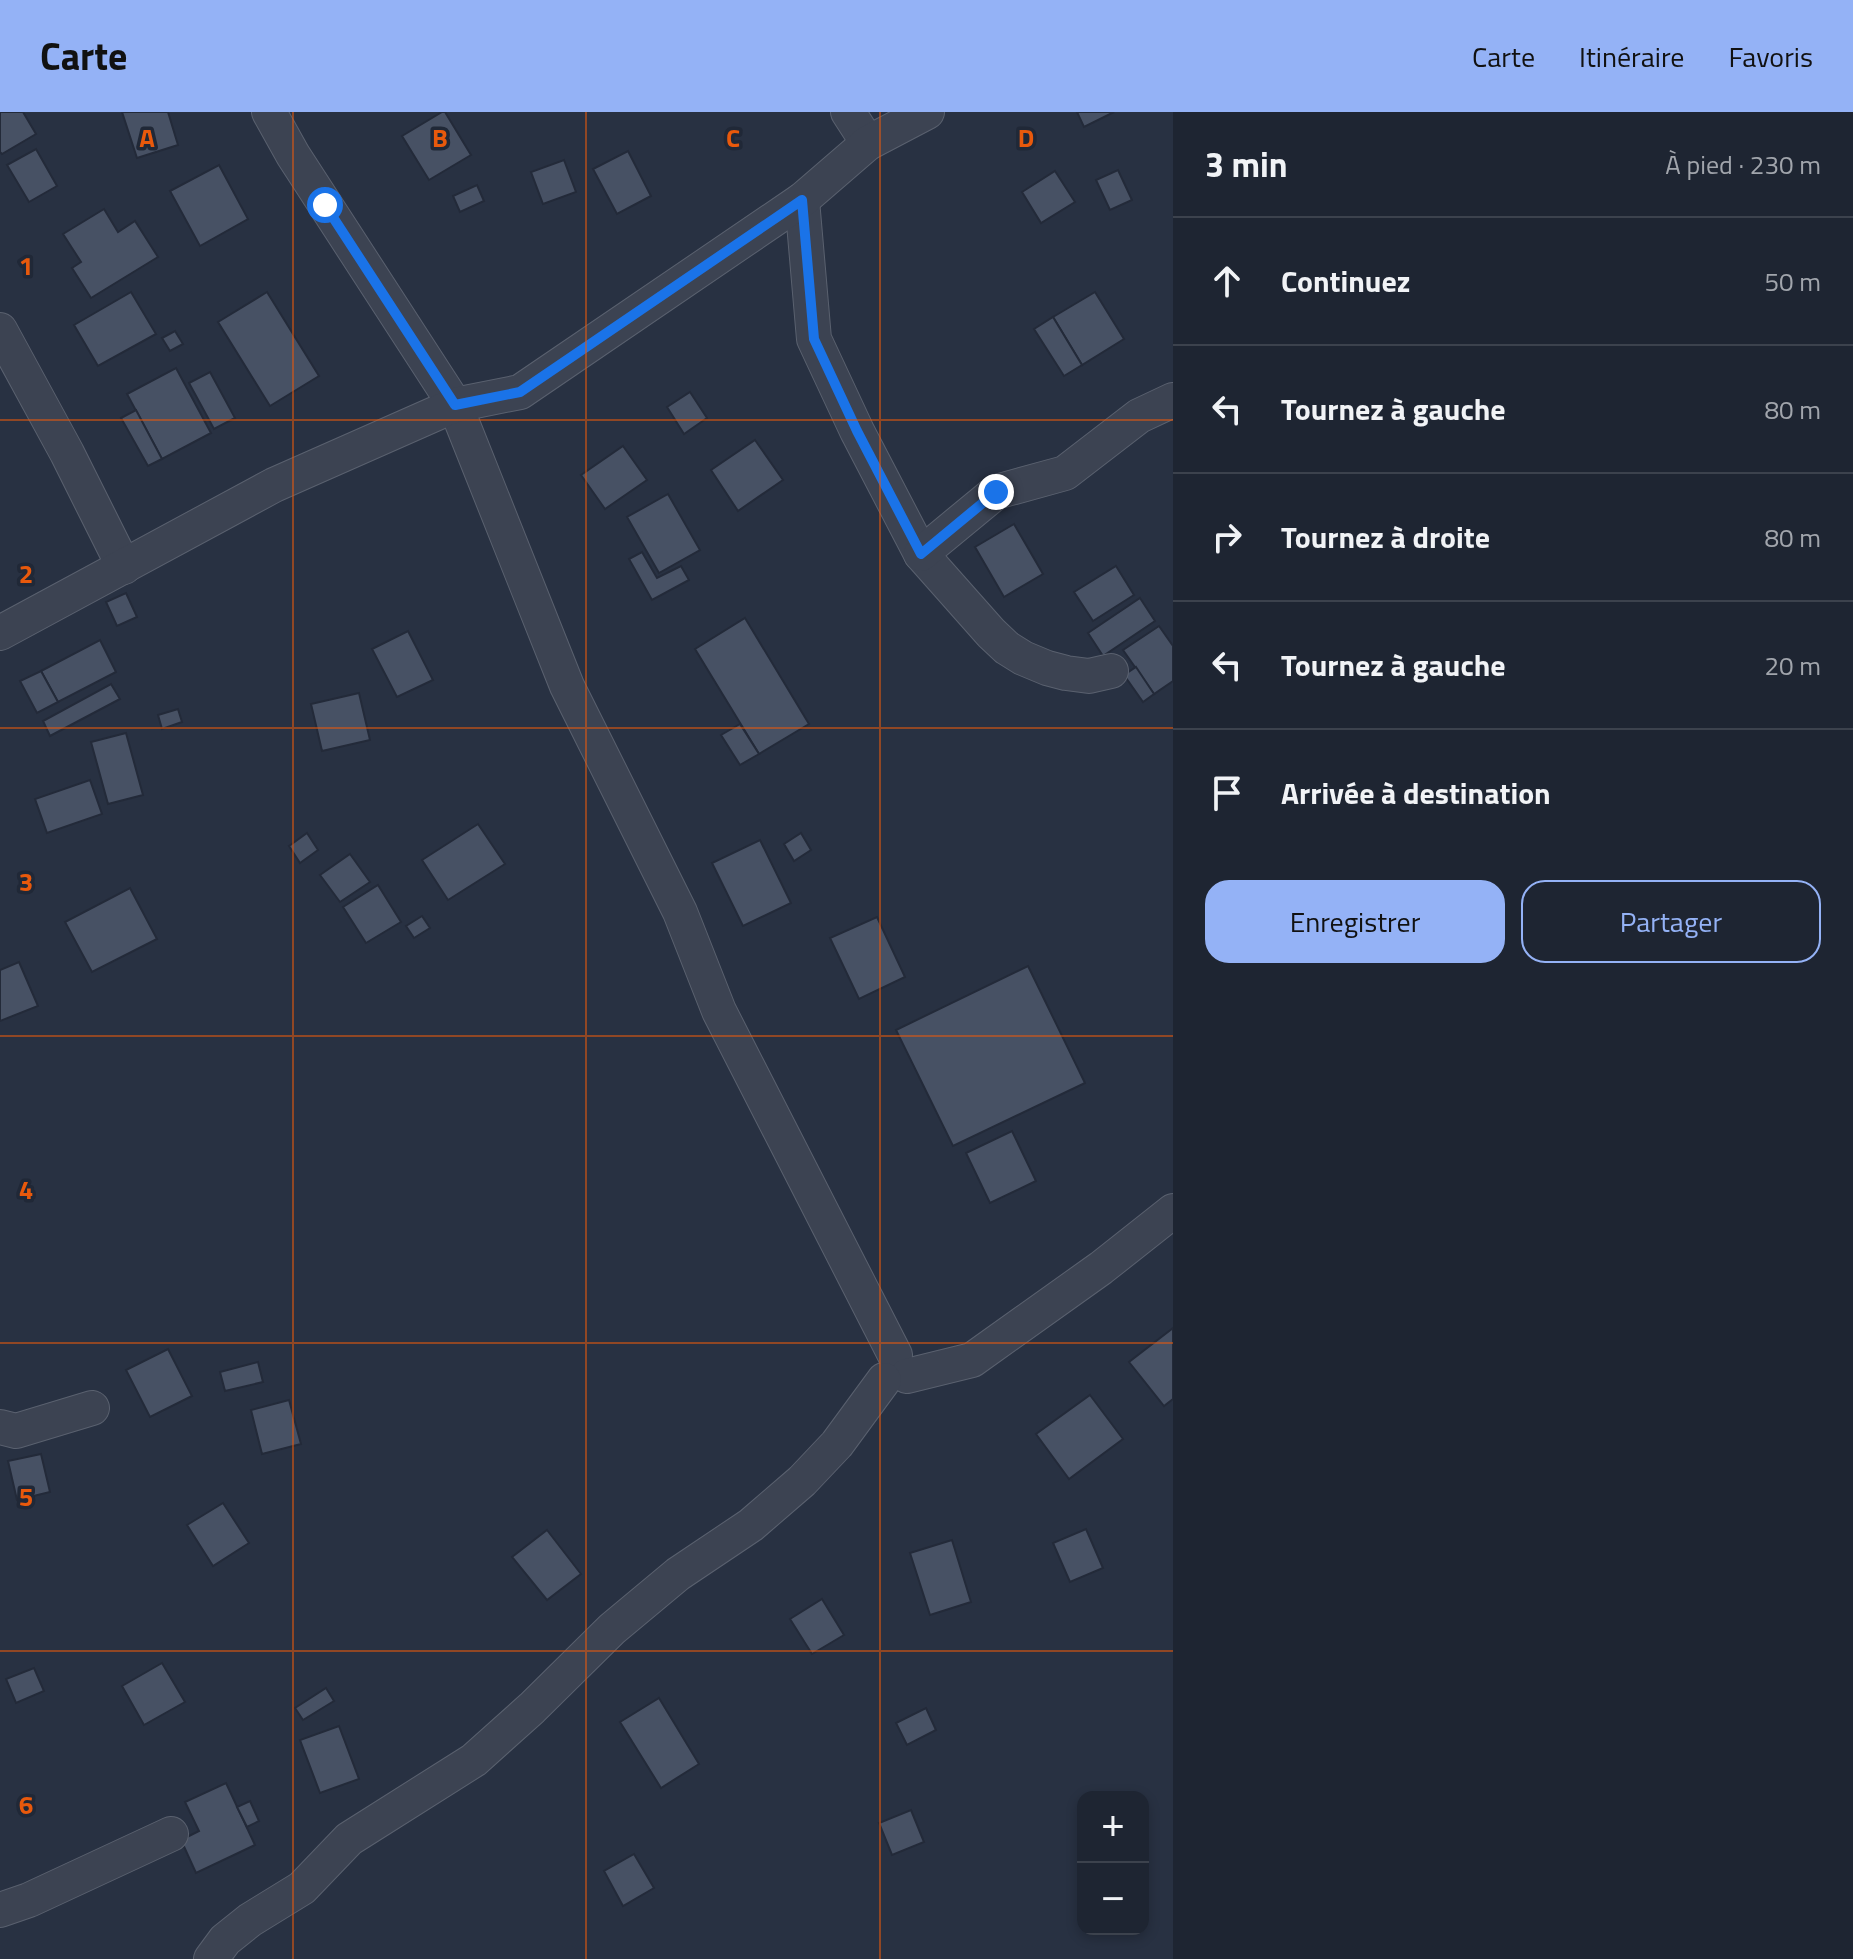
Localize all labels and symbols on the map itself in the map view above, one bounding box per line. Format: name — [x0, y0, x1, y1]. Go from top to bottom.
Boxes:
text: A — [139, 118, 155, 157]
text: B — [432, 118, 448, 157]
text: C — [726, 118, 740, 157]
text: D — [1018, 118, 1034, 157]
route start — [307, 187, 343, 223]
text: 1 — [19, 246, 33, 285]
route end — [978, 474, 1014, 510]
text: 2 — [19, 554, 33, 593]
text: 3 — [19, 862, 33, 901]
text: 4 — [19, 1170, 33, 1209]
text: 5 — [19, 1477, 33, 1516]
text: 6 — [19, 1785, 33, 1824]

